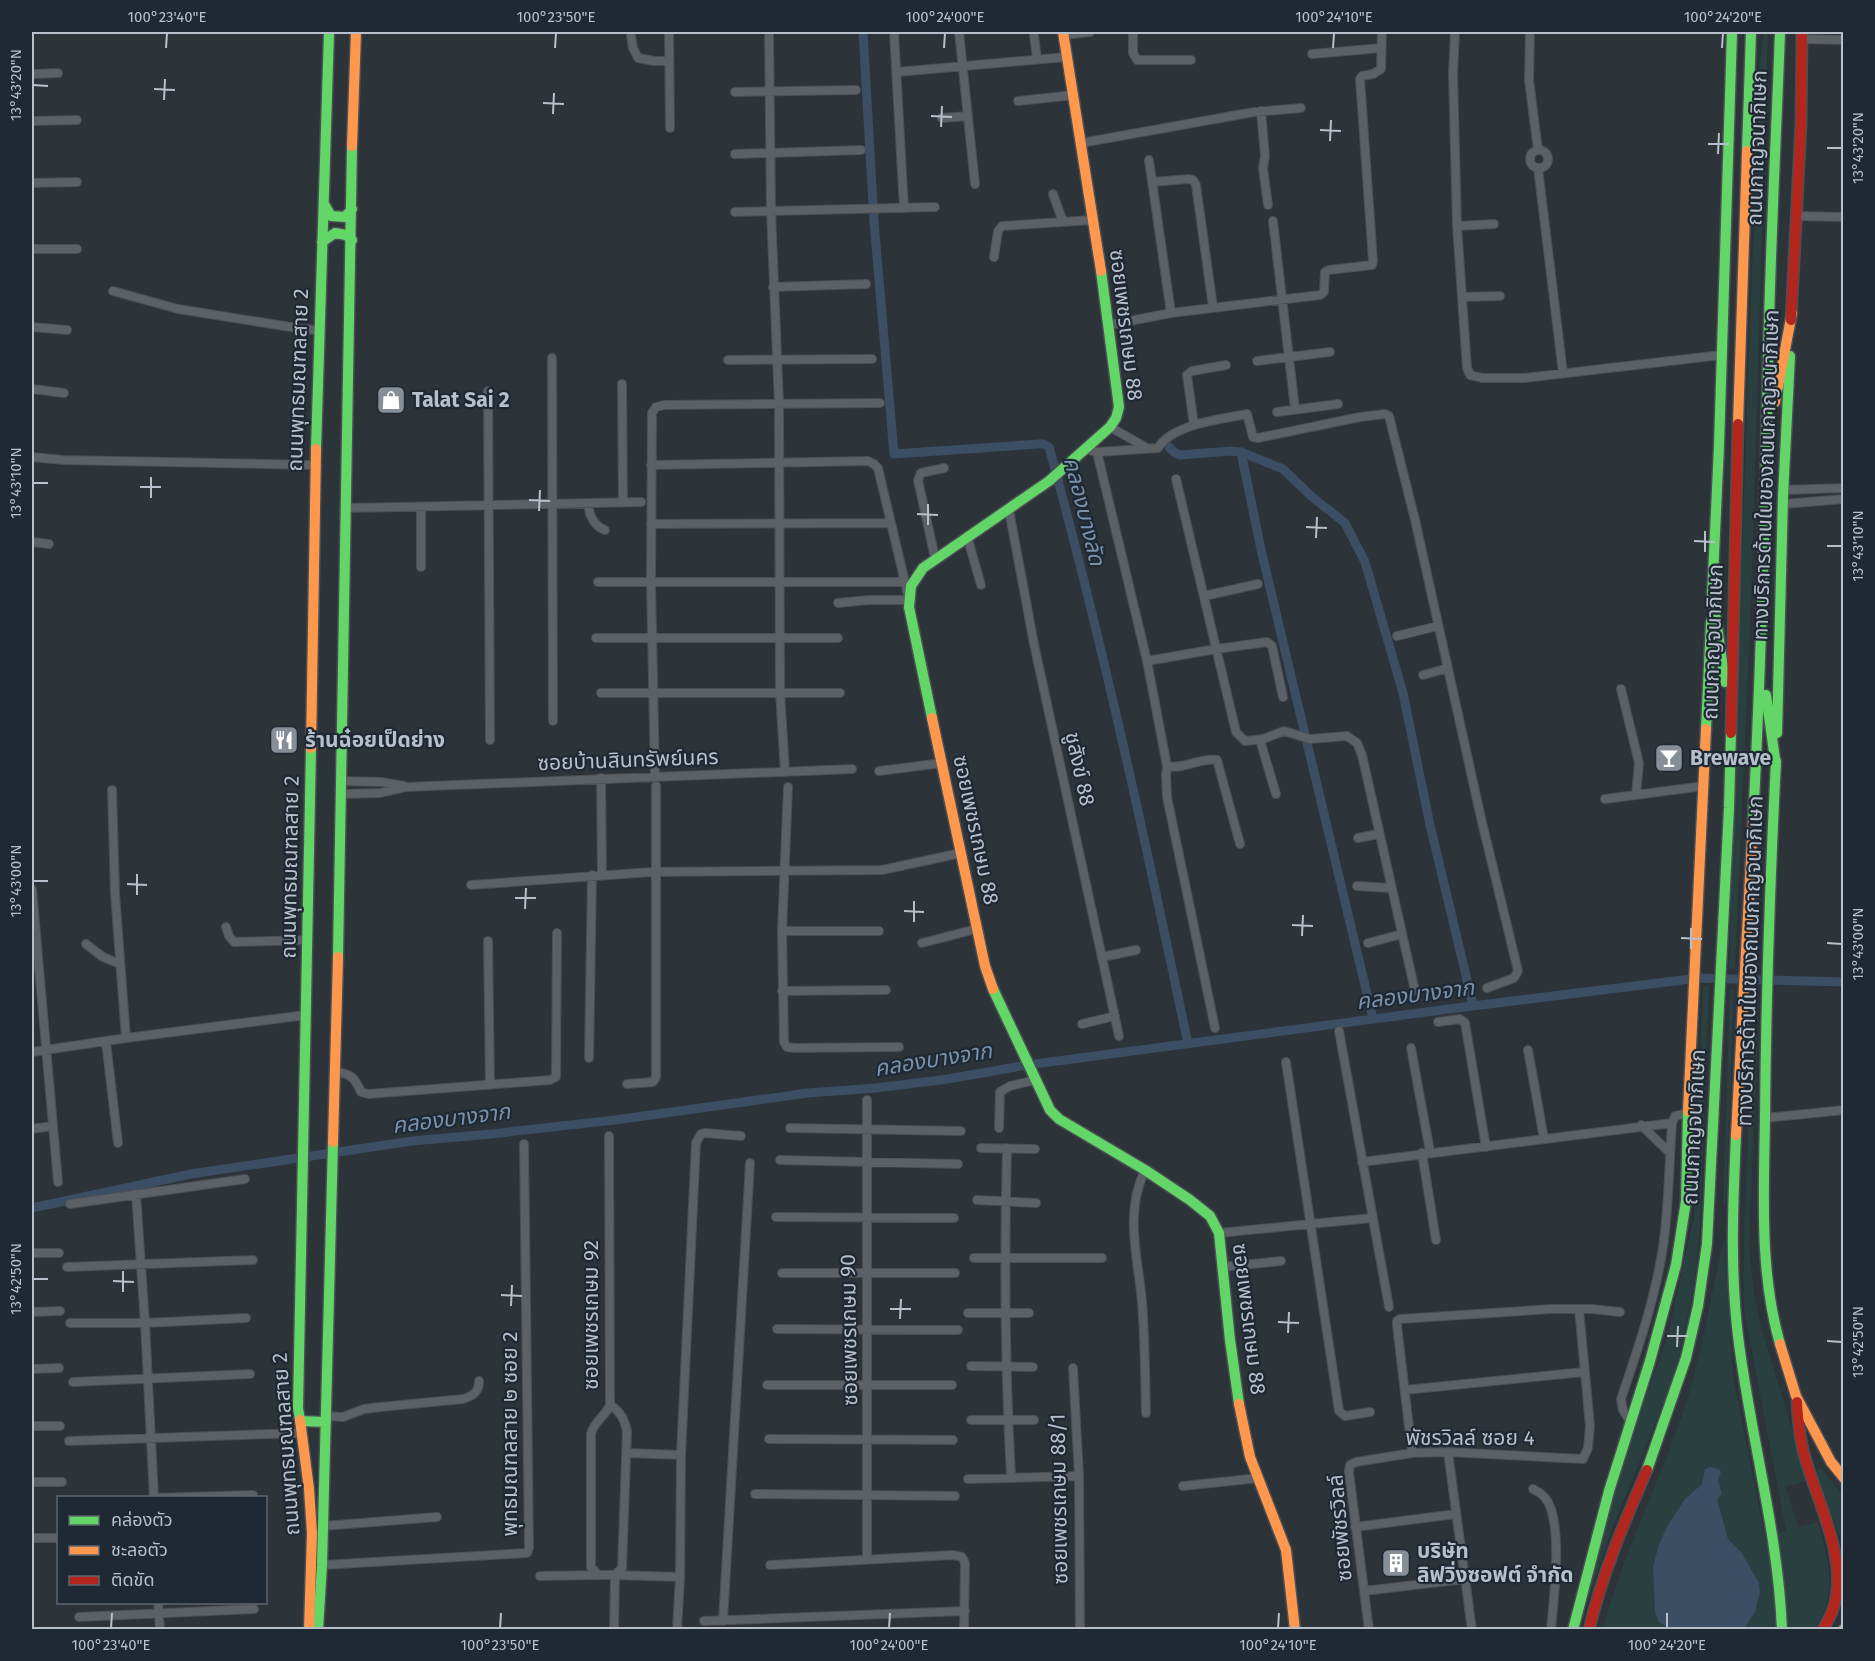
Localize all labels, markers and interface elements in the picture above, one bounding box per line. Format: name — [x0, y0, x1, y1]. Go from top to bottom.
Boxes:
text: 100°23'40"E — [128, 8, 206, 26]
text: 100°23'50"E — [517, 8, 595, 26]
text: 100°24'00"E — [905, 8, 985, 26]
text: 100°24'10"E — [1295, 8, 1373, 26]
text: 100°24'20"E — [1684, 8, 1762, 26]
text: 13°43'20"N — [7, 49, 25, 121]
street label: ถนนกาญจนาภิเษก — [1741, 70, 1773, 226]
text: 13°43'20"N — [1849, 112, 1867, 184]
street label: ซอยเพชรเกษม 88 — [1104, 248, 1148, 402]
street label: ถนนพุทธมณฑลสาย 2 — [282, 288, 314, 472]
street label: ทางบริการด้านในของถนนกาญจนาภิเษก — [1747, 309, 1785, 641]
shop icon: Talat Sai 2 — [375, 384, 407, 416]
place label: Talat Sai 2 — [412, 387, 510, 413]
text: 13°43'10"N — [7, 447, 25, 519]
water label: คลองบางลัด — [1058, 454, 1111, 569]
text: 13°43'10"N — [1849, 510, 1867, 582]
street label: ถนนกาญจนาภิเษก — [1697, 564, 1729, 720]
restaurant icon: ร้านฉ๋อยเป็ดย่าง — [268, 724, 300, 756]
place label: ร้านฉ๋อยเป็ดย่าง — [305, 727, 445, 753]
street label: ชูสังข์ 88 — [1059, 730, 1101, 808]
bar icon: Brewave — [1653, 742, 1685, 774]
street label: ซอยบ้านสินทรัพย์นคร — [537, 744, 719, 776]
place label: Brewave — [1690, 745, 1772, 771]
street label: ซอยเพชรเกษม 88 — [947, 753, 1005, 907]
street label: ถนนพุทธมณฑลสาย 2 — [275, 775, 305, 959]
street label: ทางบริการด้านในของถนนกาญจนาภิเษก — [1731, 795, 1769, 1127]
text: 13°43'00"N — [7, 845, 25, 918]
text: 13°43'00"N — [1849, 908, 1867, 981]
water label: คลองบางจาก — [1355, 974, 1476, 1015]
water label: คลองบางจาก — [872, 1037, 994, 1082]
street label: ถนนกาญจนาภิเษก — [1677, 1049, 1711, 1205]
water label: คลองบางจาก — [391, 1098, 512, 1139]
street label: ซอยเพชรเกษม 92 — [578, 1240, 604, 1390]
street label: ซอยเพชรเกษม 88 — [1227, 1242, 1271, 1396]
text: 13°42'50"N — [7, 1243, 25, 1315]
street label: ซอยเพชรเกษม 90 — [835, 1254, 863, 1406]
text: 13°42'50"N — [1849, 1306, 1867, 1378]
street label: พุทธมณฑลสาย ๒ ซอย 2 — [497, 1331, 523, 1537]
street label: ถนนพุทธมณฑลสาย 2 — [267, 1352, 305, 1536]
street label: ซอยเพชรเกษม 88/1 — [1045, 1413, 1073, 1585]
street label: พัชรวิลล์ ซอย 4 — [1405, 1425, 1535, 1451]
street label: ซอยพัชรวิลล์ — [1322, 1474, 1358, 1582]
legend — [57, 1496, 267, 1604]
text: คล่องตัว — [111, 1509, 173, 1531]
place label: บริษัท ลิฟวิ่งซอฟต์ จำกัด — [1417, 1538, 1574, 1588]
text: ชะลอตัว — [111, 1539, 168, 1561]
building icon: บริษัท ลิฟวิ่งซอฟต์ จำกัด — [1380, 1547, 1412, 1579]
text: ติดขัด — [111, 1569, 154, 1591]
text: 100°23'40"E — [72, 1636, 150, 1654]
text: 100°23'50"E — [461, 1636, 539, 1654]
text: 100°24'00"E — [849, 1636, 929, 1654]
text: 100°24'10"E — [1239, 1636, 1317, 1654]
text: 100°24'20"E — [1628, 1636, 1706, 1654]

